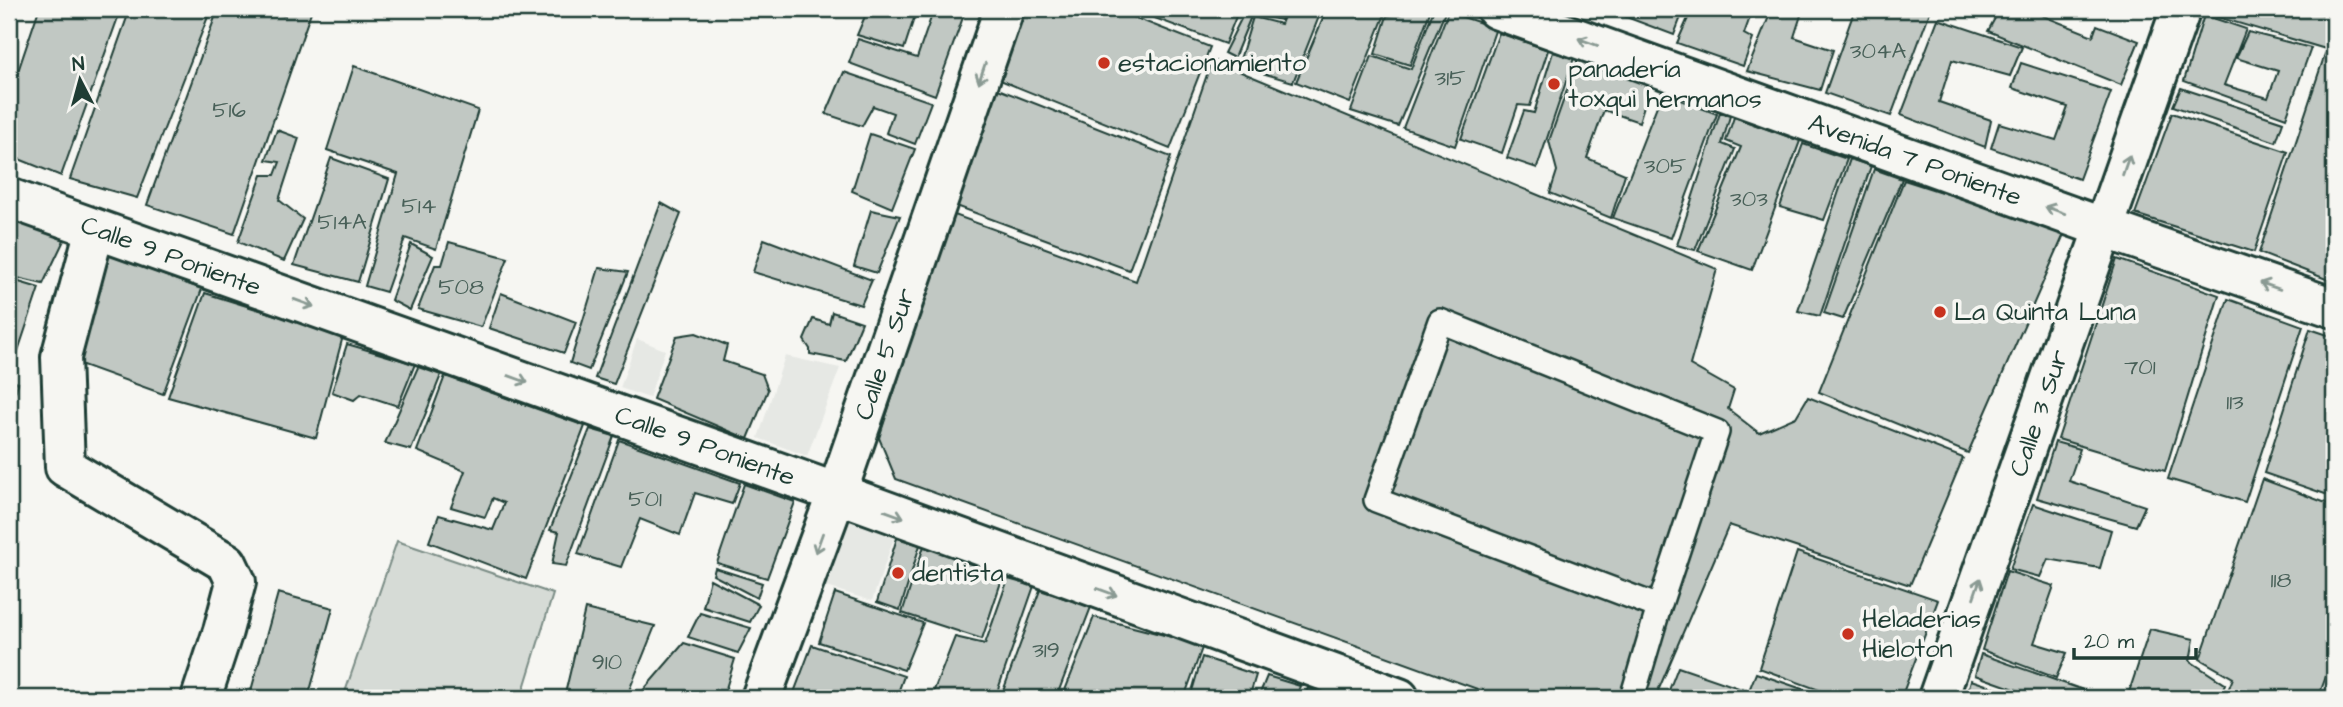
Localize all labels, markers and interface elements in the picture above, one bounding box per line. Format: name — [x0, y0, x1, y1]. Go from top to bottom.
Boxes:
one-way arrow — [1577, 35, 1599, 47]
house number: 304A — [1850, 35, 1907, 67]
place label: estacionamiento — [1118, 45, 1307, 81]
north arrow — [46, 46, 116, 116]
text: N — [71, 51, 86, 79]
place label: panadería toxqui hermanos — [1568, 51, 1762, 117]
marker: estacionamiento — [1096, 55, 1112, 71]
one-way arrow — [975, 62, 987, 84]
house number: 315 — [1435, 62, 1465, 94]
marker: panadería toxqui hermanos — [1546, 76, 1562, 92]
house number: 516 — [212, 94, 246, 126]
street label: Avenida 7 Poniente — [1803, 105, 2027, 215]
house number: 305 — [1644, 150, 1686, 182]
one-way arrow — [2121, 155, 2133, 177]
house number: 303 — [1730, 183, 1768, 215]
house number: 514 — [402, 190, 437, 222]
one-way arrow — [2045, 203, 2067, 216]
house number: 514A — [317, 206, 367, 238]
street label: Calle 9 Poniente — [76, 207, 266, 305]
house number: 508 — [438, 271, 484, 303]
one-way arrow — [2259, 279, 2281, 291]
street label: Calle 5 Sur — [846, 283, 924, 425]
place label: La Quinta Luna — [1954, 294, 2136, 330]
one-way arrow — [292, 298, 314, 310]
marker: La Quinta Luna — [1932, 304, 1948, 320]
street label: Calle 3 Sur — [2000, 345, 2078, 481]
house number: 701 — [2124, 351, 2156, 383]
one-way arrow — [507, 374, 528, 387]
house number: 113 — [2226, 386, 2244, 418]
street label: Calle 9 Poniente — [610, 397, 800, 495]
house number: 501 — [628, 483, 662, 515]
one-way arrow — [882, 509, 904, 521]
one-way arrow — [812, 531, 824, 553]
place label: dentista — [912, 555, 1004, 591]
house number: 118 — [2271, 564, 2291, 596]
marker: dentista — [890, 565, 906, 581]
one-way arrow — [1972, 577, 1984, 599]
one-way arrow — [1096, 587, 1118, 599]
place label: Heladerias Hieloton — [1862, 601, 1981, 667]
scale bar — [2074, 616, 2196, 660]
marker: Heladerias Hieloton — [1840, 626, 1856, 642]
text: 20 m — [2084, 627, 2135, 656]
house number: 319 — [1032, 634, 1060, 666]
house number: 910 — [592, 646, 622, 678]

